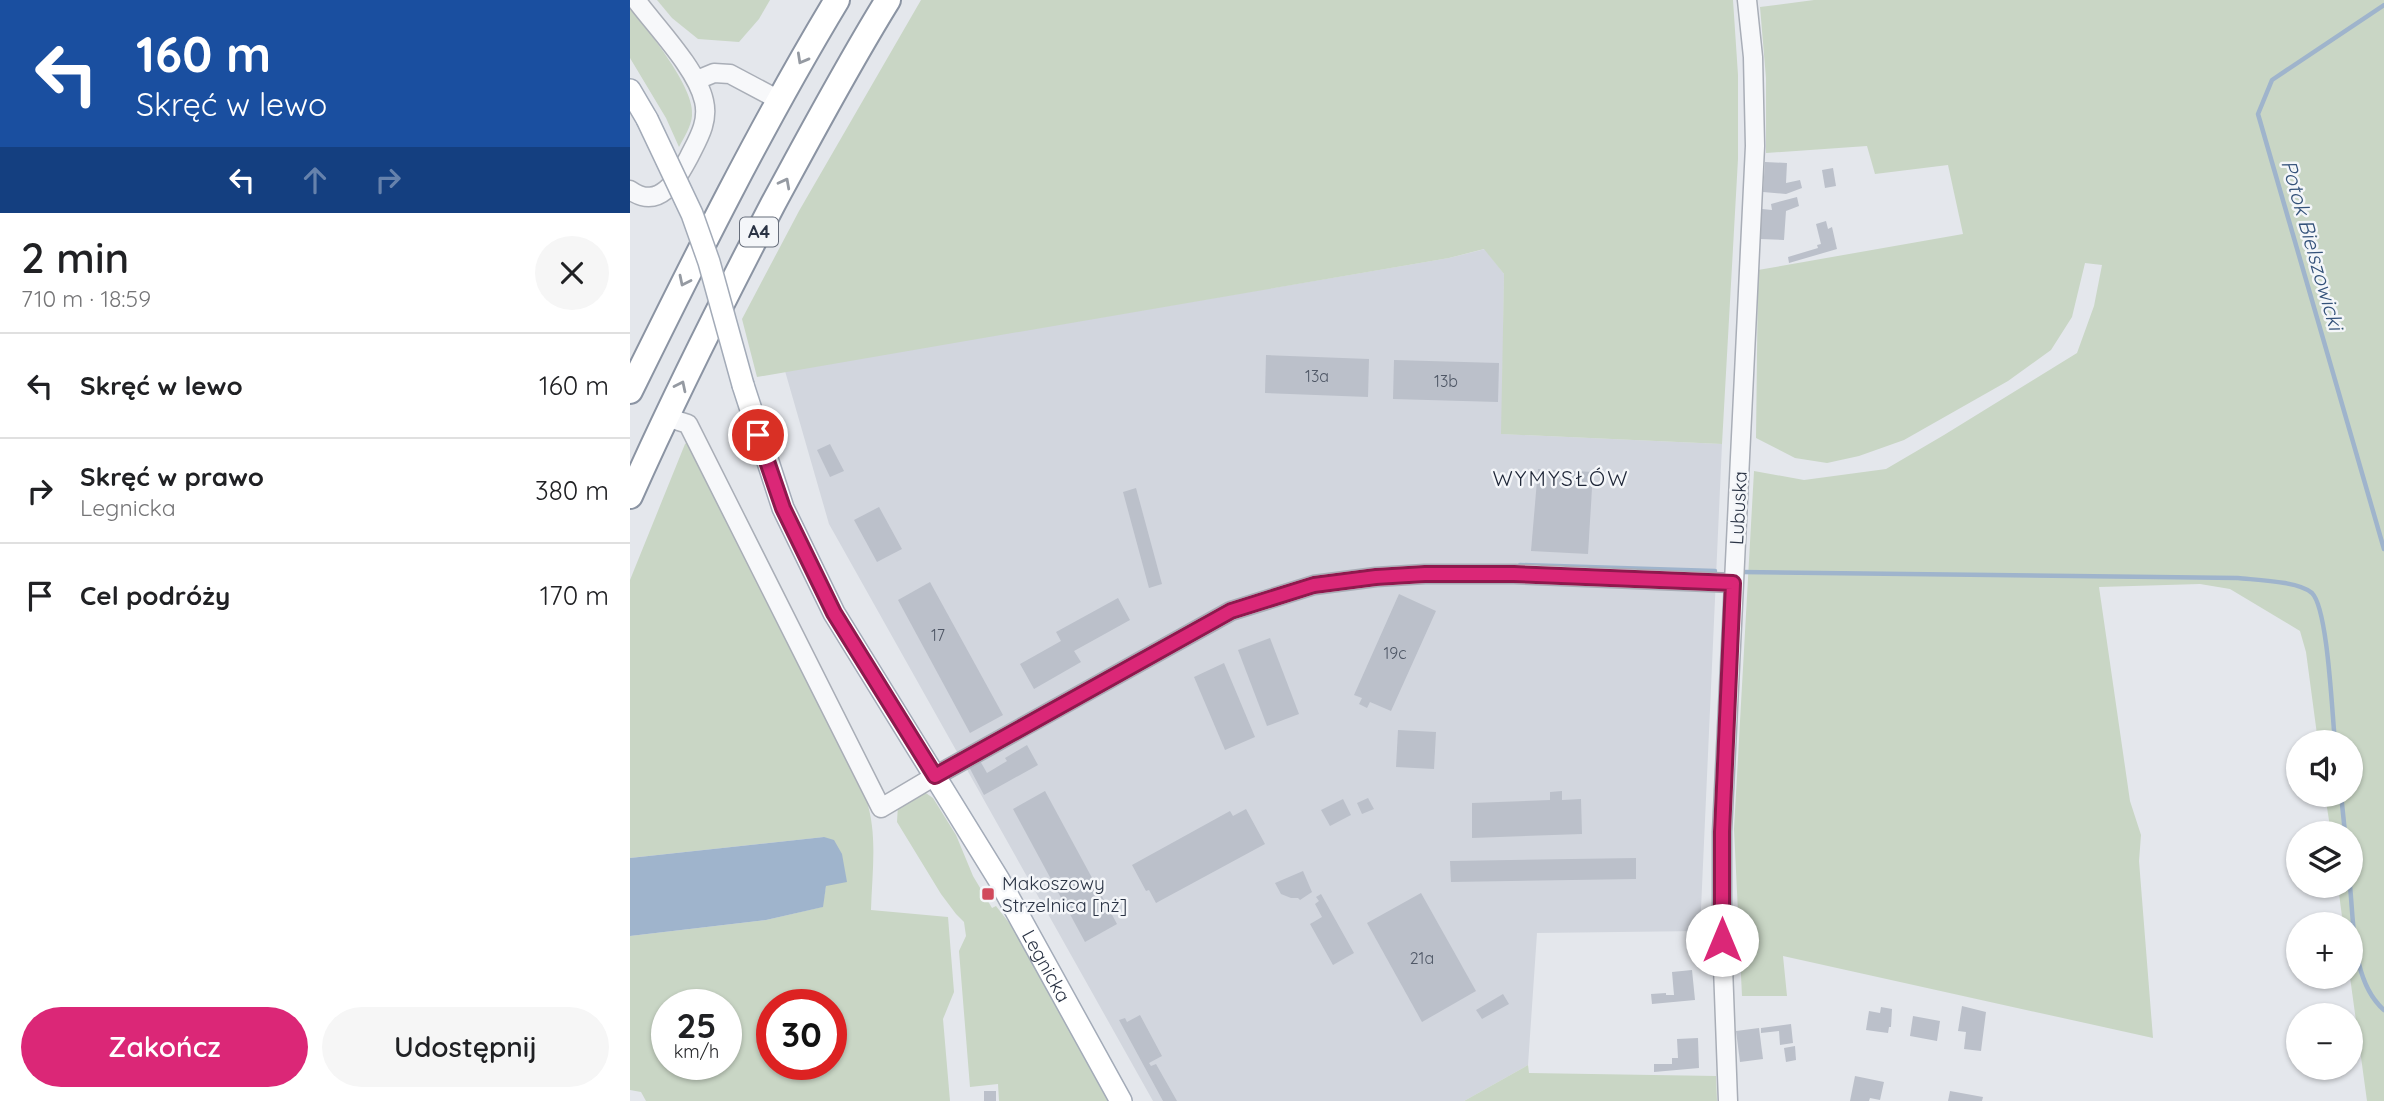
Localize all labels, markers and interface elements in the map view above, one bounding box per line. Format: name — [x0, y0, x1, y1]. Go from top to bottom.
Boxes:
text: 160 m — [136, 23, 271, 84]
icon: left — [21, 28, 112, 119]
one-way arrow — [797, 51, 810, 64]
text: Skręć w lewo — [136, 84, 327, 124]
water label: Potok Bielszowicki — [2276, 157, 2350, 335]
icon: left — [223, 161, 261, 199]
icon: ahead — [296, 161, 334, 199]
icon: right — [369, 161, 407, 199]
one-way arrow — [776, 178, 790, 191]
road number: A4 — [740, 218, 778, 246]
text: 2 min — [21, 231, 129, 284]
button: close — [535, 236, 609, 310]
one-way arrow — [679, 274, 693, 286]
text: 710 m · 18:59 — [21, 284, 151, 313]
house number: 13a — [1305, 366, 1329, 386]
icon: left — [21, 367, 59, 405]
text: Skręć w lewo — [80, 369, 243, 402]
text: 160 m — [539, 369, 609, 402]
house number: 13b — [1434, 371, 1458, 391]
one-way arrow — [673, 381, 687, 393]
pin — [728, 405, 788, 465]
icon: arrive — [739, 416, 777, 454]
text: Skręć w prawo — [80, 460, 264, 493]
district label: WYMYSŁÓW — [1493, 465, 1629, 491]
street label: Lubuska — [1724, 471, 1752, 545]
icon: right — [21, 472, 59, 510]
text: 380 m — [535, 474, 609, 507]
text: Legnicka — [80, 493, 176, 522]
icon: arrive — [21, 577, 59, 615]
text: Cel podróży — [80, 579, 230, 612]
text: 170 m — [540, 579, 609, 612]
house number: 17 — [931, 625, 945, 645]
house number: 19c — [1383, 643, 1407, 663]
map controls — [2286, 730, 2363, 1080]
button: sound — [2286, 730, 2363, 807]
button: layers — [2286, 821, 2363, 898]
place label: Makoszowy Strzelnica [nż] — [1002, 871, 1127, 917]
marker: Makoszowy Strzelnica [nż] — [980, 886, 996, 902]
position arrow — [1685, 903, 1759, 977]
button: + — [2286, 912, 2363, 989]
street label: Legnicka — [1017, 925, 1076, 1006]
house number: 21a — [1410, 948, 1434, 968]
speed limit sign: 30 — [756, 989, 847, 1080]
text: 25 — [676, 1003, 717, 1047]
button: − — [2286, 1003, 2363, 1080]
button: Zakończ — [21, 1007, 308, 1087]
button: Udostępnij — [322, 1007, 609, 1087]
text: km/h — [674, 1040, 719, 1063]

